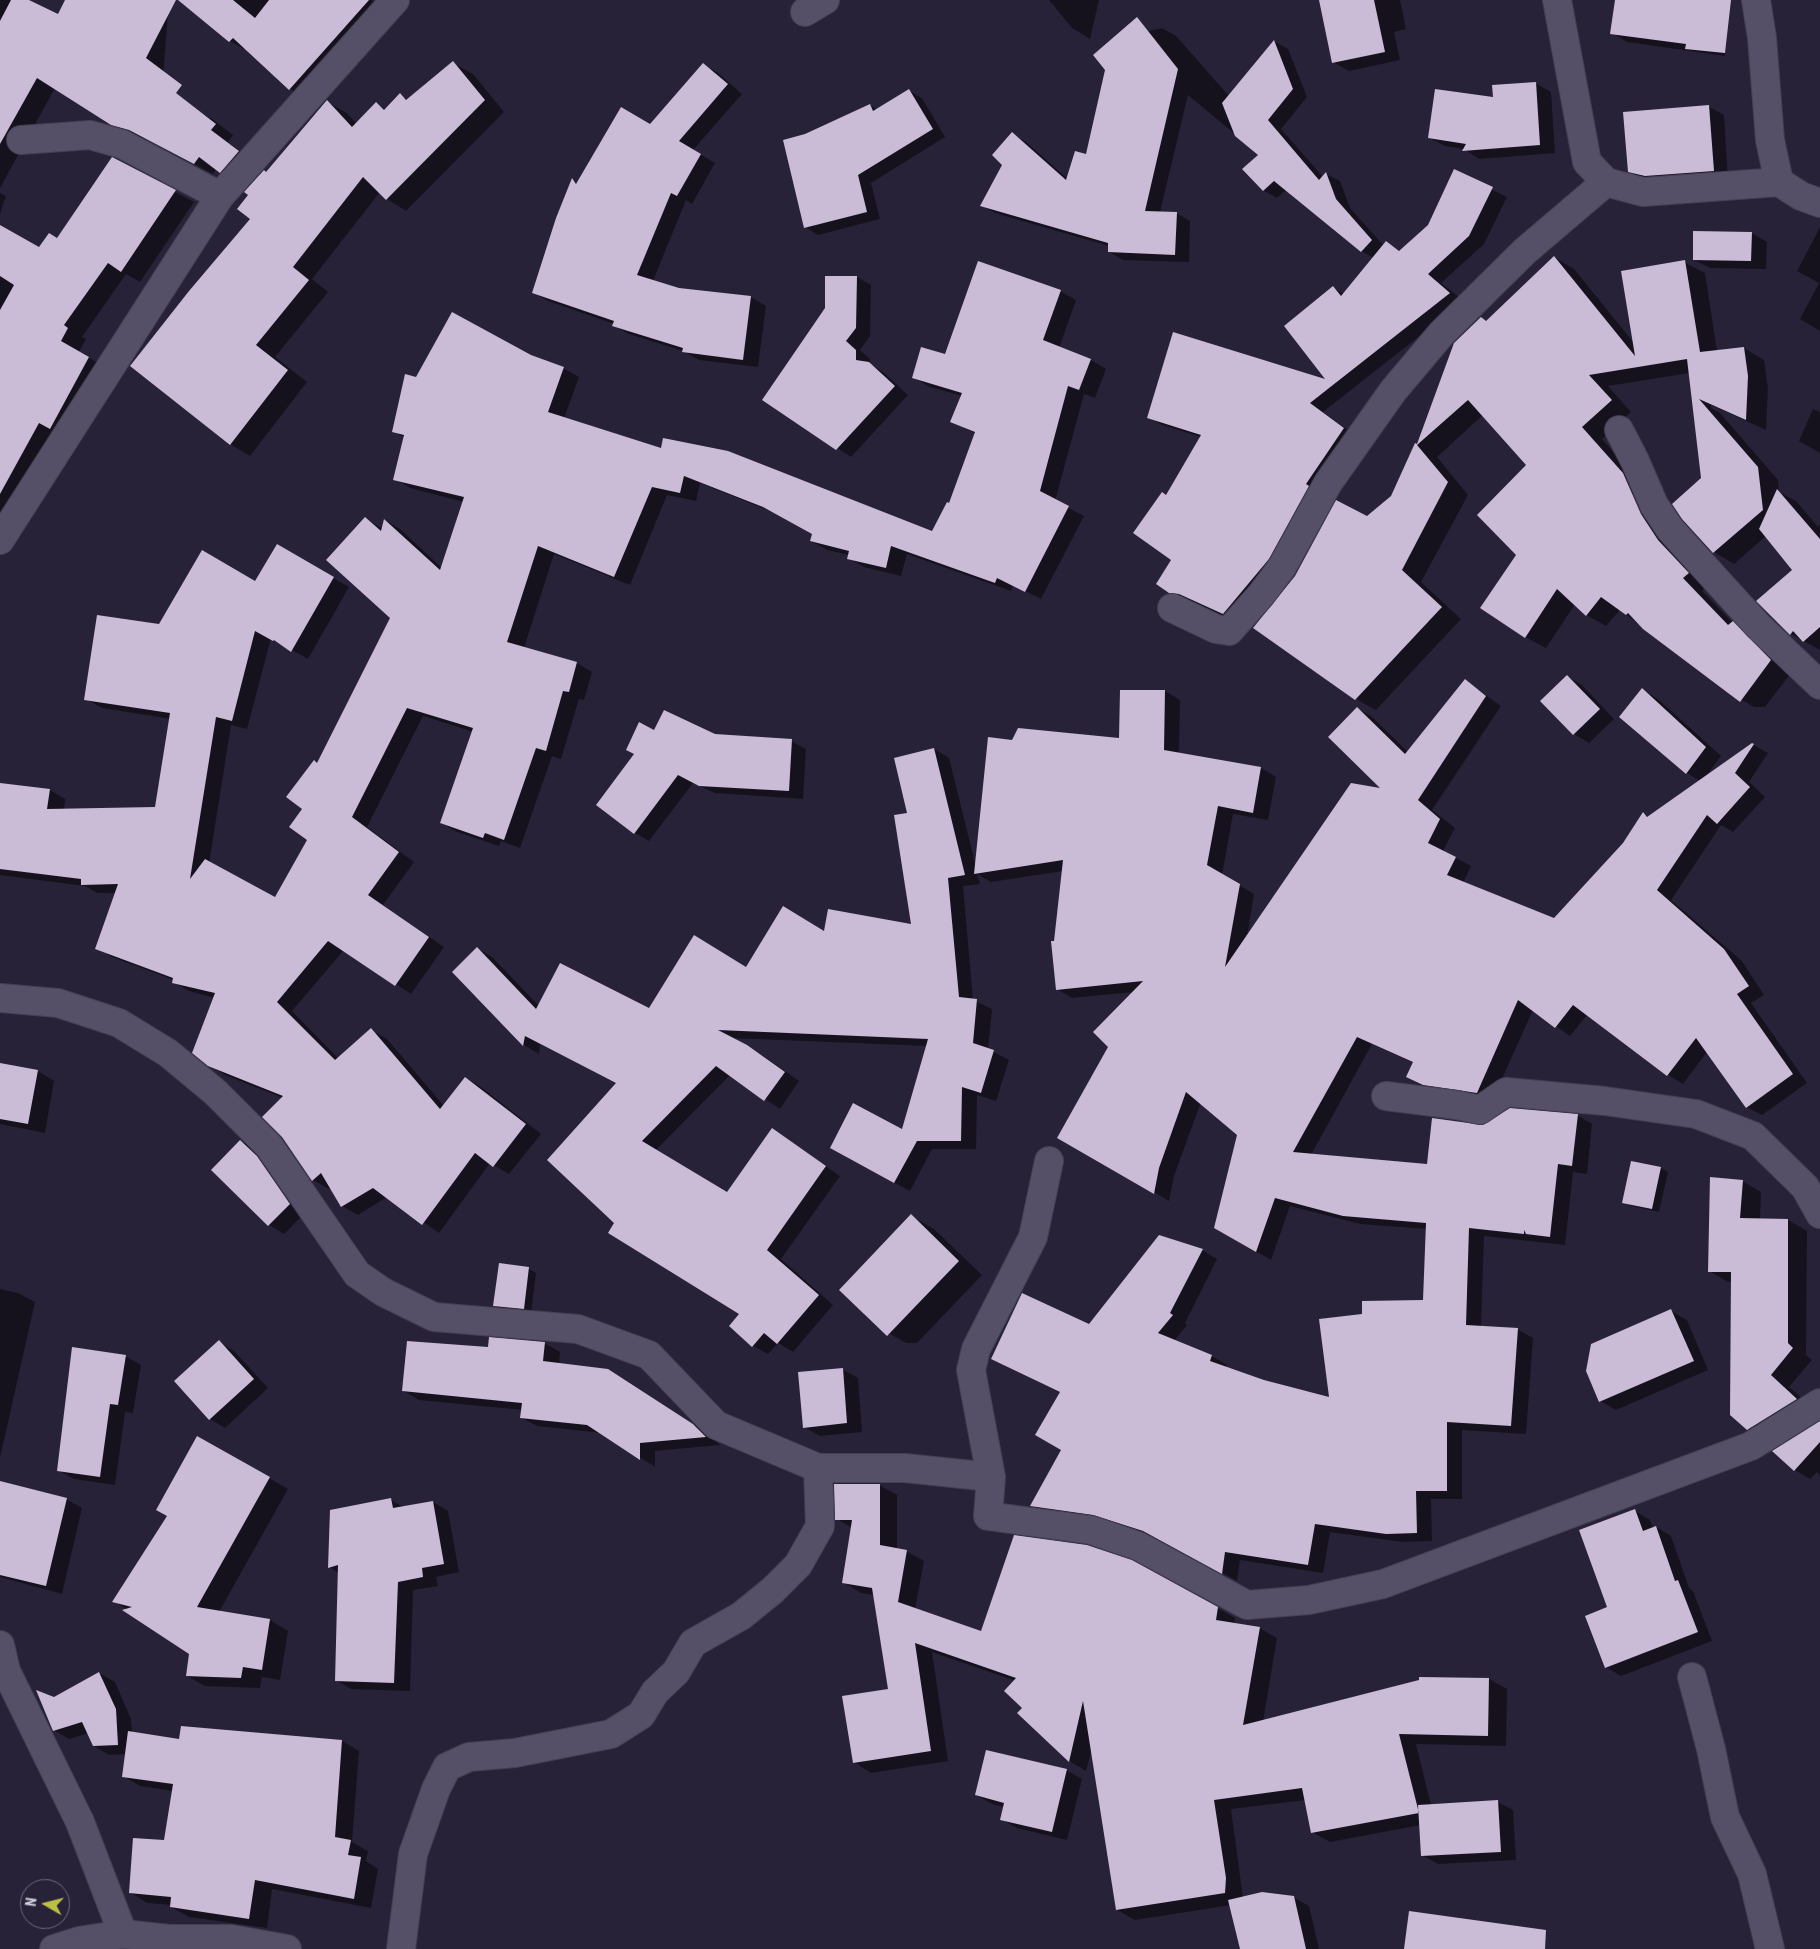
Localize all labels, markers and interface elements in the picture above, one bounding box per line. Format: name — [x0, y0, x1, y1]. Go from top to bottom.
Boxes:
north arrow — [20, 1879, 70, 1929]
text: N — [23, 1897, 40, 1907]

